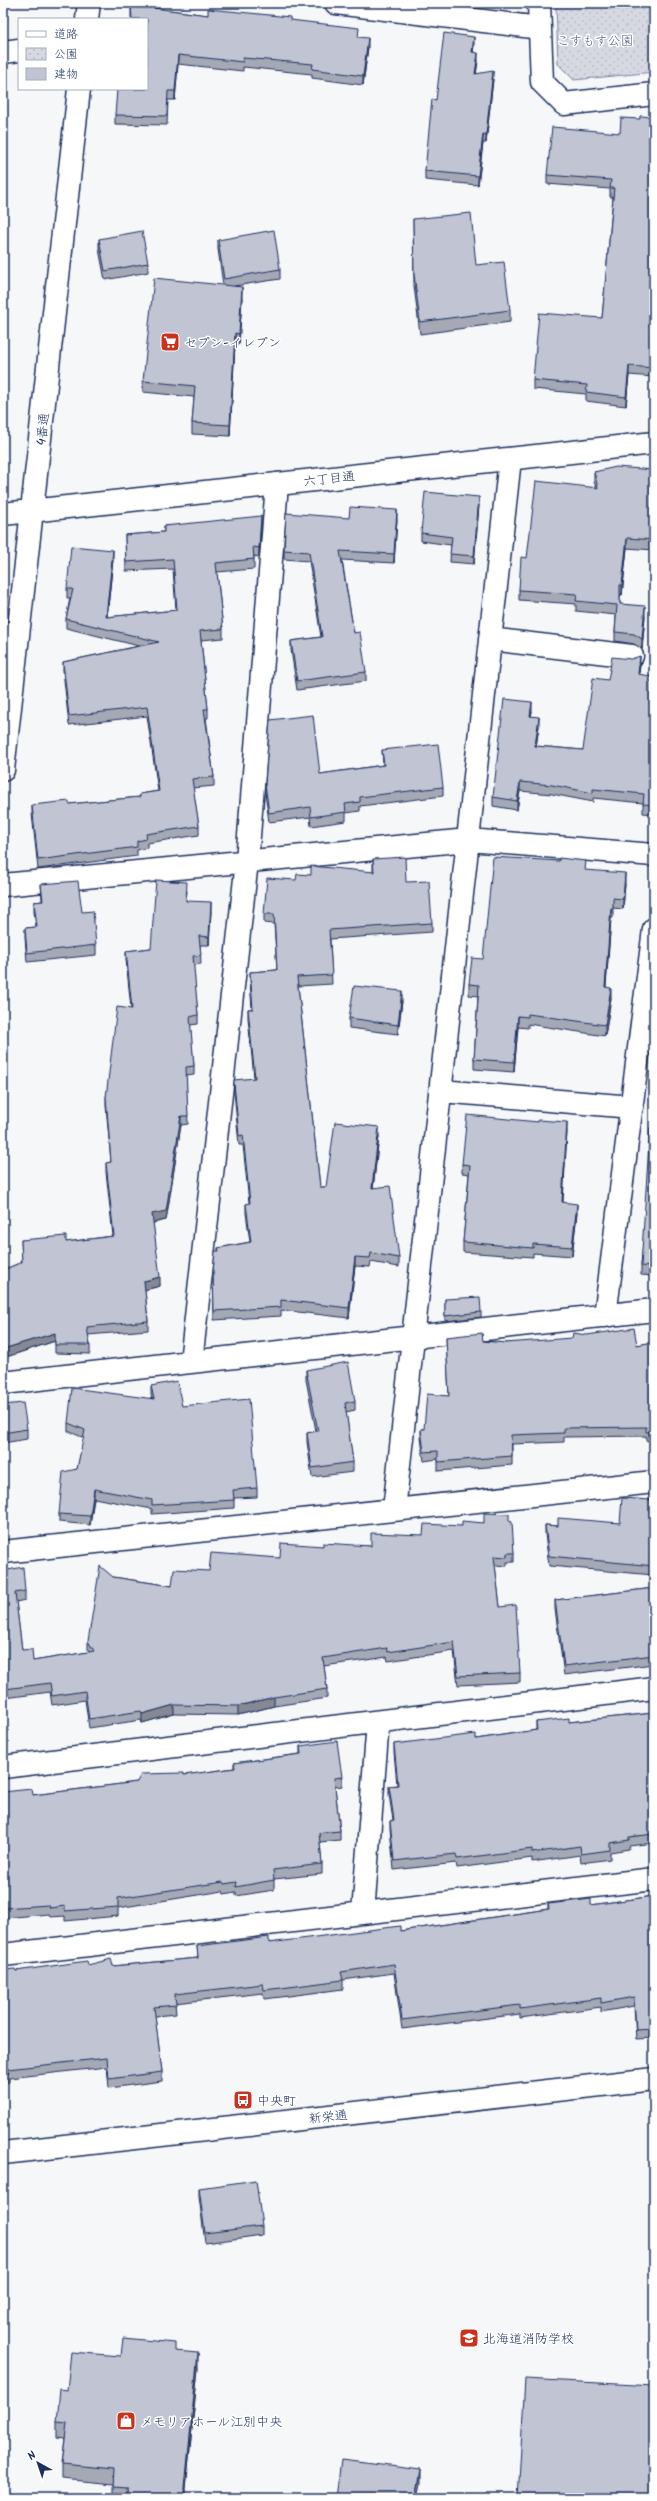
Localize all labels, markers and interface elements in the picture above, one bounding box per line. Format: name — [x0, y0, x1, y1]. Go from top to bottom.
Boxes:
legend — [18, 18, 148, 90]
text: 道路 — [54, 25, 78, 44]
park label: こすもす公園 — [557, 31, 633, 52]
text: 公園 — [54, 45, 78, 64]
text: 建物 — [54, 65, 78, 84]
supermarket icon: セブン-イレブン — [159, 331, 181, 353]
place label: セブン-イレブン — [184, 333, 281, 354]
street label: 4番通 — [31, 412, 56, 447]
street label: 六丁目通 — [302, 466, 356, 493]
bus stop icon: 中央町 — [232, 2089, 254, 2111]
place label: 中央町 — [257, 2091, 296, 2112]
street label: 新栄通 — [308, 2105, 349, 2130]
school or university icon: 北海道消防学校 — [458, 2327, 480, 2349]
place label: 北海道消防学校 — [483, 2329, 574, 2350]
shop icon: メモリアホール江別中央 — [115, 2410, 137, 2432]
place label: メモリアホール江別中央 — [140, 2412, 282, 2433]
north arrow — [18, 2443, 58, 2483]
text: N — [24, 2447, 41, 2465]

